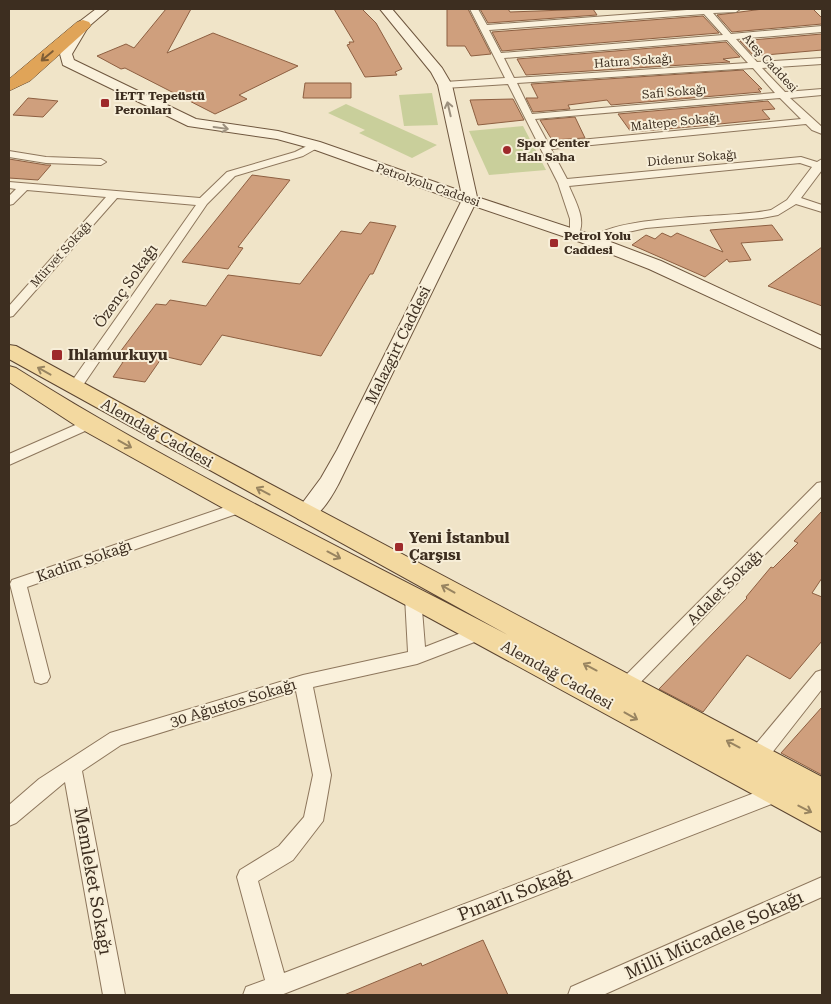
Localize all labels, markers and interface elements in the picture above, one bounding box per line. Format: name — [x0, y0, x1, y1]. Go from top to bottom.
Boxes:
street label: Ateş Caddesi — [739, 31, 801, 95]
one-way arrow — [40, 50, 53, 62]
street label: Hatıra Sokağı — [593, 51, 673, 71]
street label: Safi Sokağı — [641, 82, 707, 102]
place label: İETT Tepeüstü Peronları — [115, 89, 205, 117]
marker: İETT Tepeüstü Peronları — [99, 97, 111, 109]
one-way arrow — [444, 102, 453, 118]
street label: Maltepe Sokağı — [630, 110, 720, 134]
one-way arrow — [213, 123, 229, 133]
place label: Spor Center Halı Saha — [517, 136, 590, 164]
marker: Spor Center Halı Saha — [501, 144, 513, 156]
street label: Didenur Sokağı — [647, 147, 738, 169]
street label: Petrolyolu Caddesi — [374, 161, 482, 209]
street label: Mürvet Sokağı — [28, 218, 94, 290]
place label: Petrol Yolu Caddesi — [564, 229, 631, 257]
marker: Petrol Yolu Caddesi — [548, 237, 560, 249]
street label: Özenç Sokağı — [90, 240, 162, 331]
street label: Malazgirt Caddesi — [362, 283, 435, 407]
place label: Ihlamurkuyu — [68, 346, 168, 364]
marker: Ihlamurkuyu — [50, 348, 64, 362]
one-way arrow — [36, 366, 51, 376]
street label: Alemdağ Caddesi — [98, 395, 216, 471]
one-way arrow — [117, 439, 132, 449]
one-way arrow — [256, 485, 271, 495]
place label: Yeni İstanbul Çarşısı — [409, 529, 509, 564]
street label: Kadim Sokağı — [34, 536, 134, 586]
marker: Yeni İstanbul Çarşısı — [393, 541, 405, 553]
street label: Adalet Sokağı — [683, 545, 767, 629]
one-way arrow — [327, 550, 341, 560]
one-way arrow — [441, 583, 455, 593]
street label: Alemdağ Caddesi — [498, 637, 616, 713]
one-way arrow — [583, 662, 598, 671]
street label: 30 Ağustos Sokağı — [168, 675, 298, 731]
one-way arrow — [623, 711, 638, 721]
one-way arrow — [726, 739, 741, 748]
one-way arrow — [797, 805, 812, 814]
street label: Memleket Sokağı — [70, 806, 117, 957]
street label: Pınarlı Sokağı — [455, 862, 575, 925]
street label: Milli Mücadele Sokağı — [622, 886, 806, 983]

